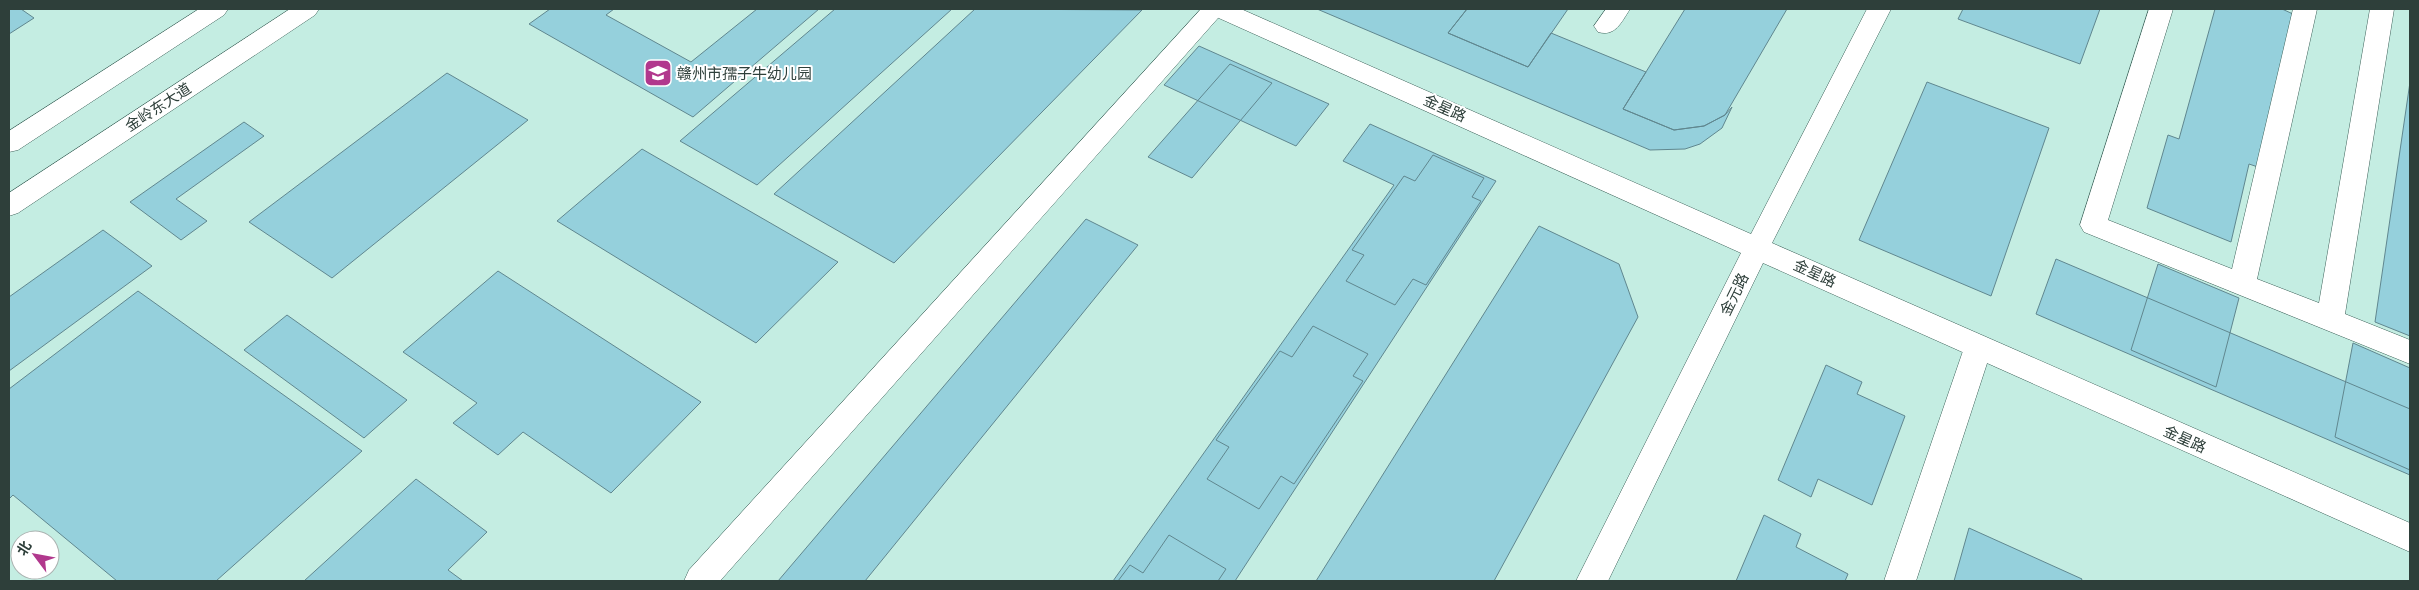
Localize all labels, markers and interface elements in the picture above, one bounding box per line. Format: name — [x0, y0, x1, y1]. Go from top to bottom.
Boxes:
school or university icon: 赣州市孺子牛幼儿园 — [643, 58, 673, 88]
place label: 赣州市孺子牛幼儿园 — [677, 64, 812, 83]
street label: 金岭东大道 — [121, 79, 195, 135]
street label: 金星路 — [1421, 90, 1469, 126]
street label: 金星路 — [1791, 255, 1839, 291]
street label: 金元路 — [1716, 270, 1752, 318]
street label: 金星路 — [2161, 421, 2209, 457]
north arrow — [10, 530, 60, 580]
text: 北 — [13, 537, 35, 559]

